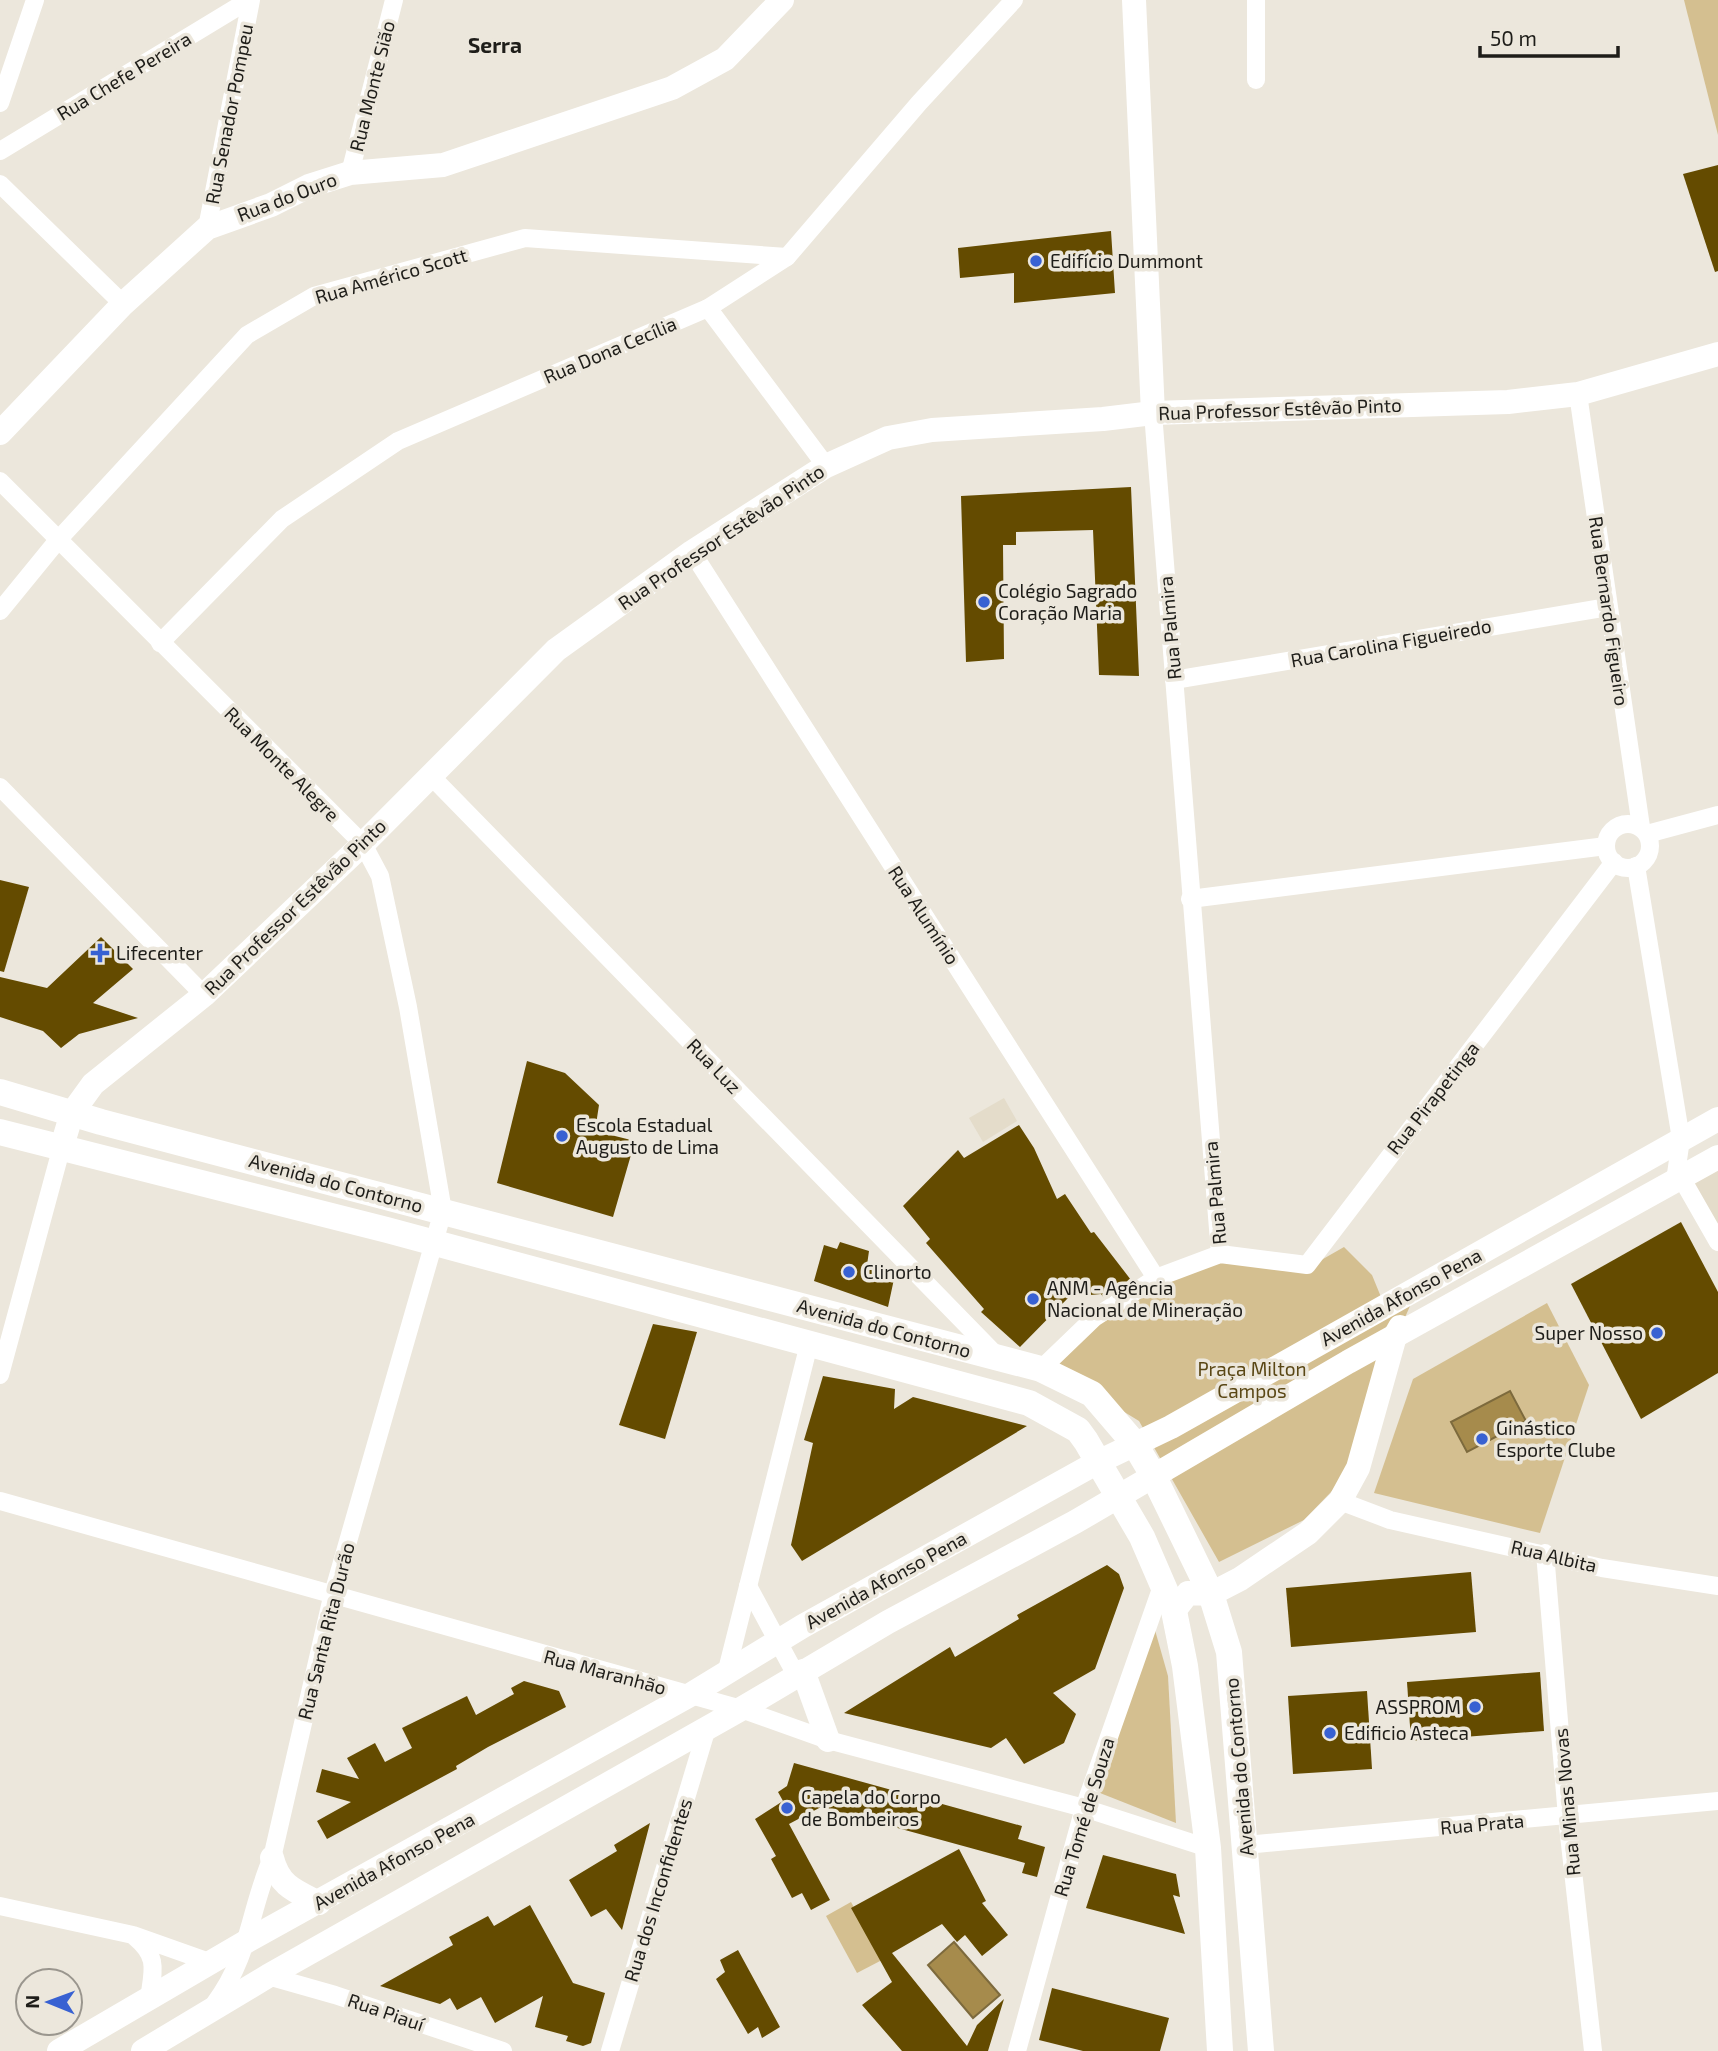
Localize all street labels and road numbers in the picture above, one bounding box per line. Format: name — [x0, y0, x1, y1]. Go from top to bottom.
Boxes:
street label: Rua Monte Sião — [344, 18, 399, 154]
street label: Rua Senador Pompeu — [200, 22, 257, 206]
street label: Rua Chefe Pereira — [52, 26, 195, 125]
street label: Rua do Ouro — [234, 167, 340, 226]
street label: Rua Américo Scott — [312, 243, 469, 308]
street label: Rua Dona Cecília — [540, 311, 680, 388]
street label: Rua Professor Estêvão Pinto — [1158, 393, 1402, 424]
street label: Rua Professor Estêvão Pinto — [613, 459, 828, 614]
street label: Rua Bernardo Figueiro — [1585, 515, 1634, 707]
street label: Rua Palmira — [1154, 575, 1185, 681]
street label: Rua Carolina Figueiredo — [1289, 614, 1493, 671]
street label: Rua Monte Alegre — [220, 701, 345, 826]
street label: Rua Professor Estêvão Pinto — [199, 814, 390, 999]
street label: Rua Alumínio — [884, 861, 965, 968]
street label: Rua Luz — [683, 1033, 746, 1098]
street label: Rua Pirapetinga — [1382, 1037, 1484, 1159]
street label: Rua Palmira — [1199, 1140, 1230, 1246]
street label: Avenida do Contorno — [247, 1148, 426, 1217]
street label: Avenida Afonso Pena — [1316, 1243, 1485, 1350]
street label: Avenida do Contorno — [795, 1293, 974, 1362]
street label: Avenida Afonso Pena — [801, 1526, 970, 1633]
street label: Rua Albita — [1509, 1534, 1599, 1577]
street label: Rua Santa Rita Durão — [292, 1540, 359, 1722]
street label: Rua Maranhão — [541, 1644, 669, 1699]
street label: Avenida do Contorno — [1219, 1677, 1258, 1857]
street label: Rua Minas Novas — [1549, 1727, 1584, 1877]
street label: Rua Tomé de Souza — [1048, 1734, 1119, 1899]
street label: Rua dos Inconfidentes — [619, 1795, 696, 1984]
street label: Avenida Afonso Pena — [309, 1807, 478, 1914]
street label: Rua Prata — [1439, 1808, 1525, 1839]
street label: Rua Piauí — [345, 1988, 429, 2036]

